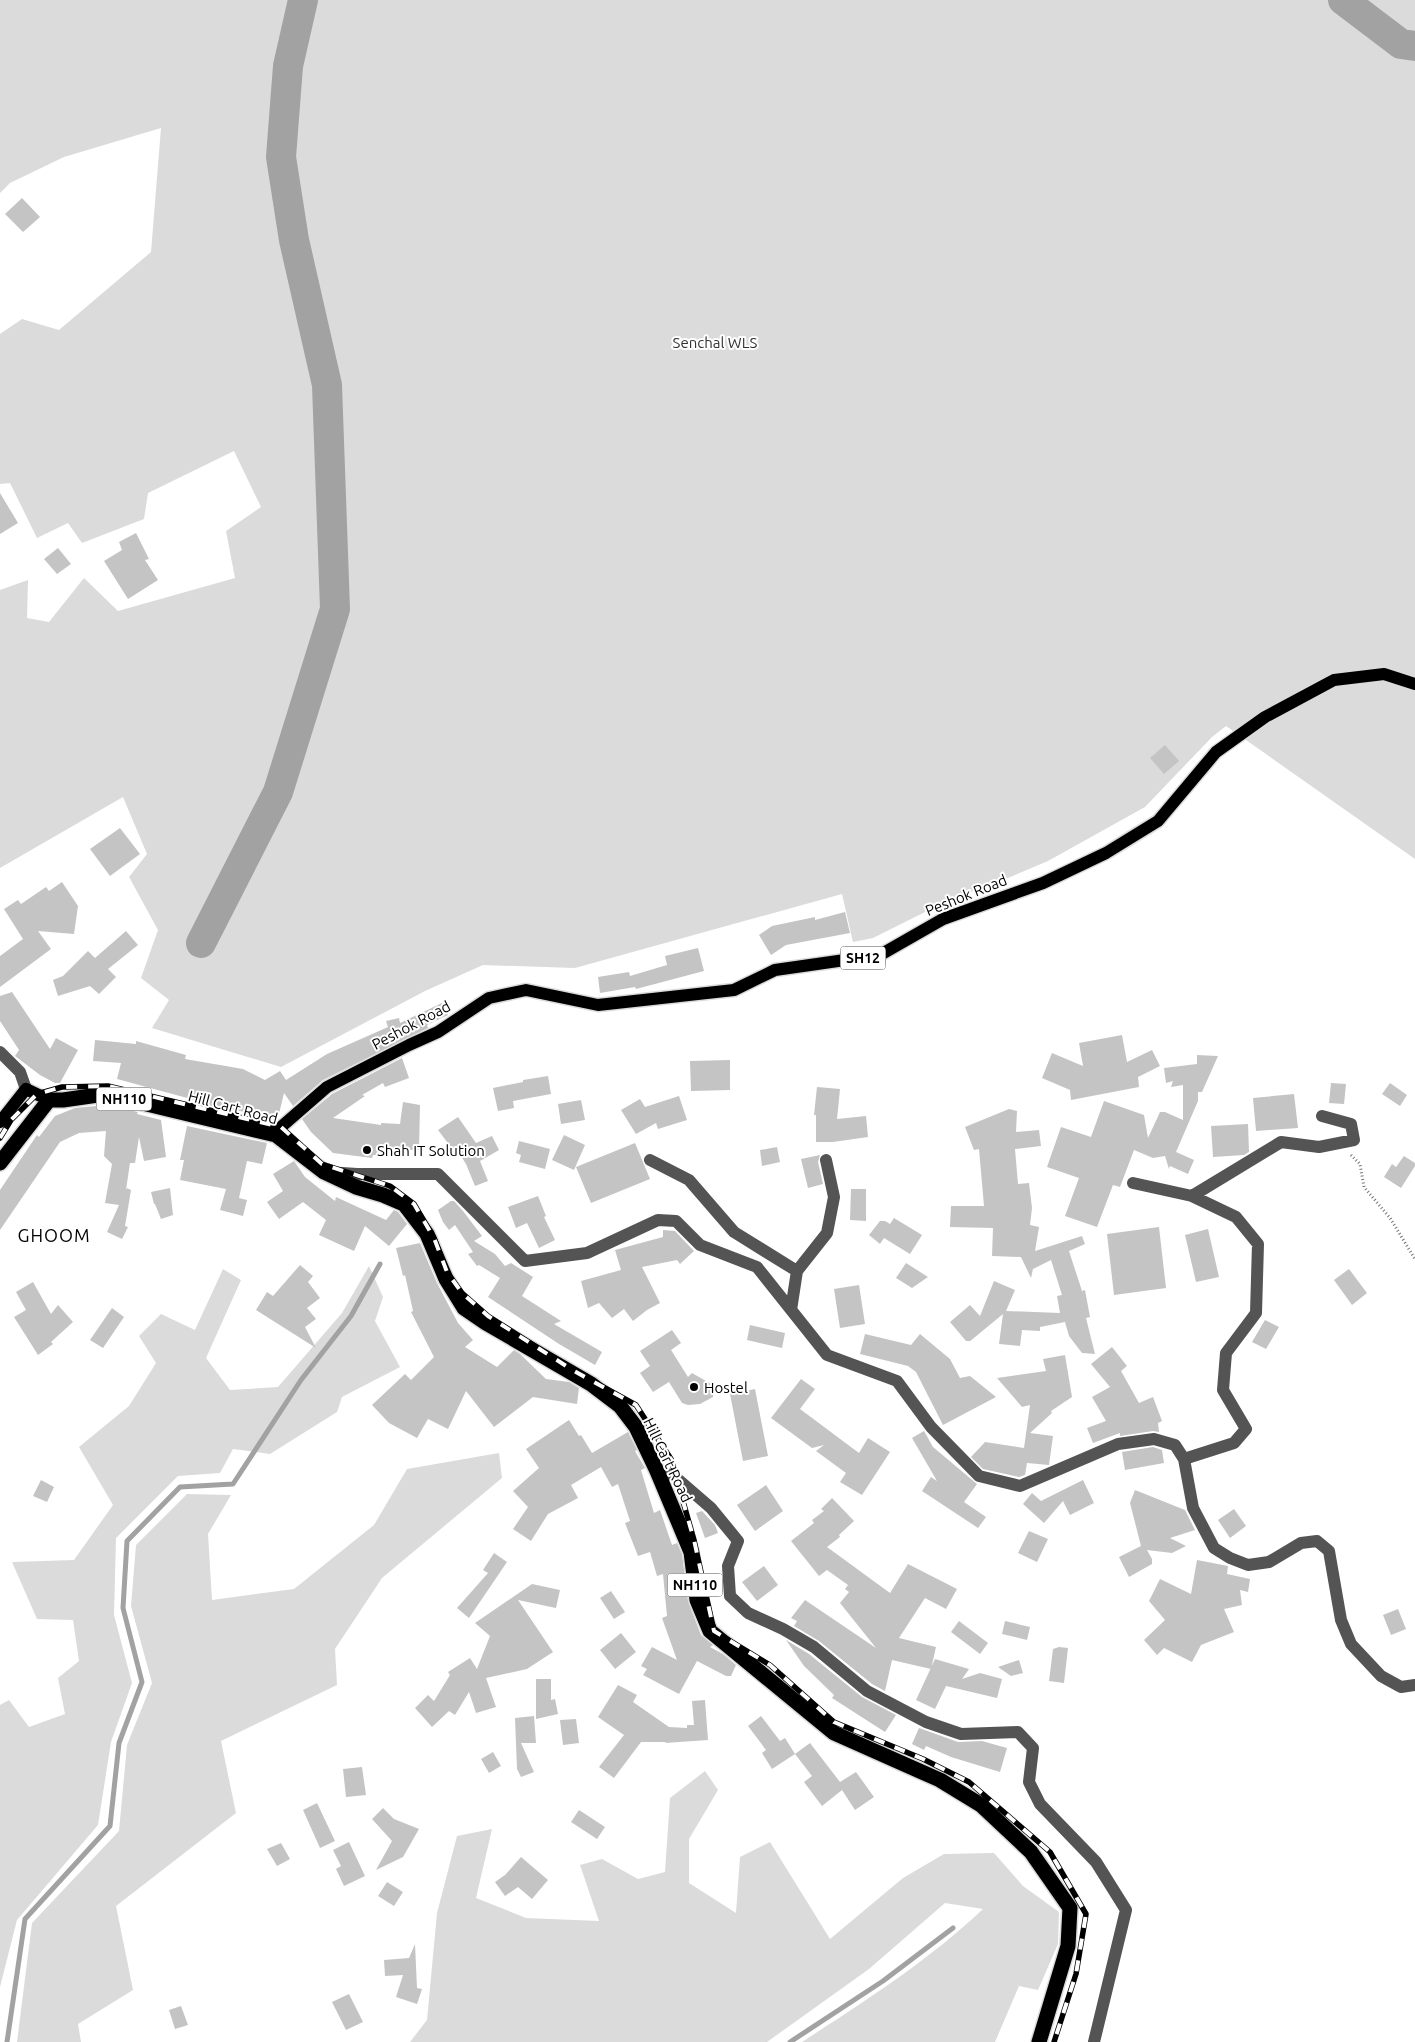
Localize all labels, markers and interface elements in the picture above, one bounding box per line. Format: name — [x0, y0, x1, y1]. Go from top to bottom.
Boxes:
park label: Senchal WLS — [673, 334, 758, 351]
street label: Peshok Road — [923, 871, 1009, 919]
road number: SH12 — [840, 946, 886, 970]
street label: Peshok Road — [369, 997, 453, 1053]
street label: Hill Cart Road — [186, 1087, 280, 1127]
road number: NH110 — [96, 1088, 152, 1110]
place label: Shah IT Solution — [377, 1142, 485, 1159]
marker: Shah IT Solution — [361, 1144, 373, 1156]
district label: GHOOM — [17, 1225, 91, 1245]
place label: Hostel — [704, 1379, 748, 1396]
marker: Hostel — [688, 1381, 700, 1393]
street label: Hill Cart Road — [640, 1415, 696, 1505]
road number: NH110 — [668, 1574, 722, 1596]

